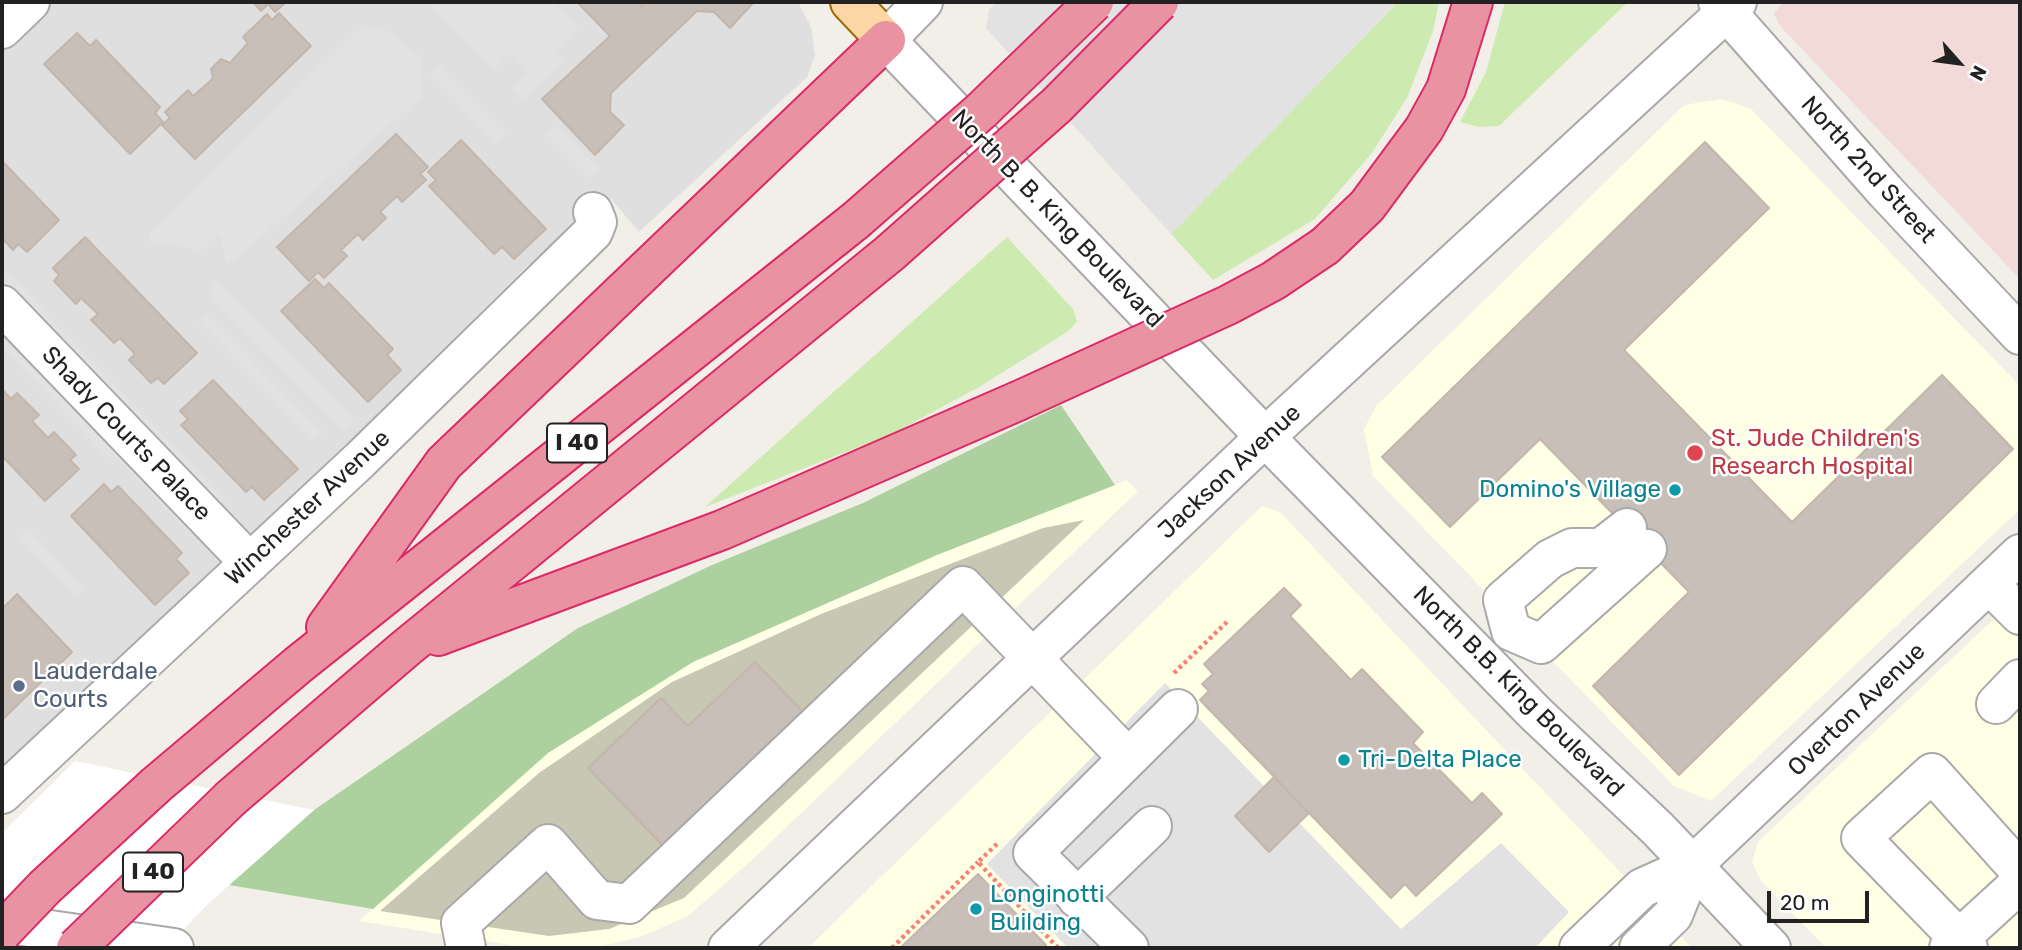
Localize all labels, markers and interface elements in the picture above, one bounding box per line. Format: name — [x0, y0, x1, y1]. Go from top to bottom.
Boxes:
north arrow — [1924, 28, 1994, 98]
text: N — [1965, 62, 1991, 85]
street label: North 2nd Street — [1795, 91, 1941, 249]
street label: North B. B. King Boulevard — [945, 104, 1169, 334]
street label: Shady Courts Palace — [35, 341, 217, 527]
street label: Jackson Avenue — [1153, 399, 1307, 545]
street label: Winchester Avenue — [220, 424, 396, 592]
road number: I 40 — [547, 424, 607, 462]
place label: St. Jude Children's Research Hospital — [1711, 425, 1920, 481]
marker: St. Jude Children's Research Hospital — [1685, 443, 1705, 463]
place label: Domino's Village — [1479, 476, 1661, 504]
marker: Domino's Village — [1667, 482, 1683, 498]
street label: North B.B. King Boulevard — [1407, 581, 1629, 803]
street label: Overton Avenue — [1783, 637, 1931, 783]
place label: Lauderdale Courts — [33, 658, 158, 714]
marker: Lauderdale Courts — [11, 678, 27, 694]
place label: Tri-Delta Place — [1358, 746, 1522, 774]
marker: Tri-Delta Place — [1336, 752, 1352, 768]
road number: I 40 — [123, 852, 183, 892]
scale bar — [1770, 876, 1871, 920]
place label: Longinotti Building — [990, 881, 1104, 937]
text: 20 m — [1780, 890, 1829, 915]
marker: Longinotti Building — [968, 901, 984, 917]

